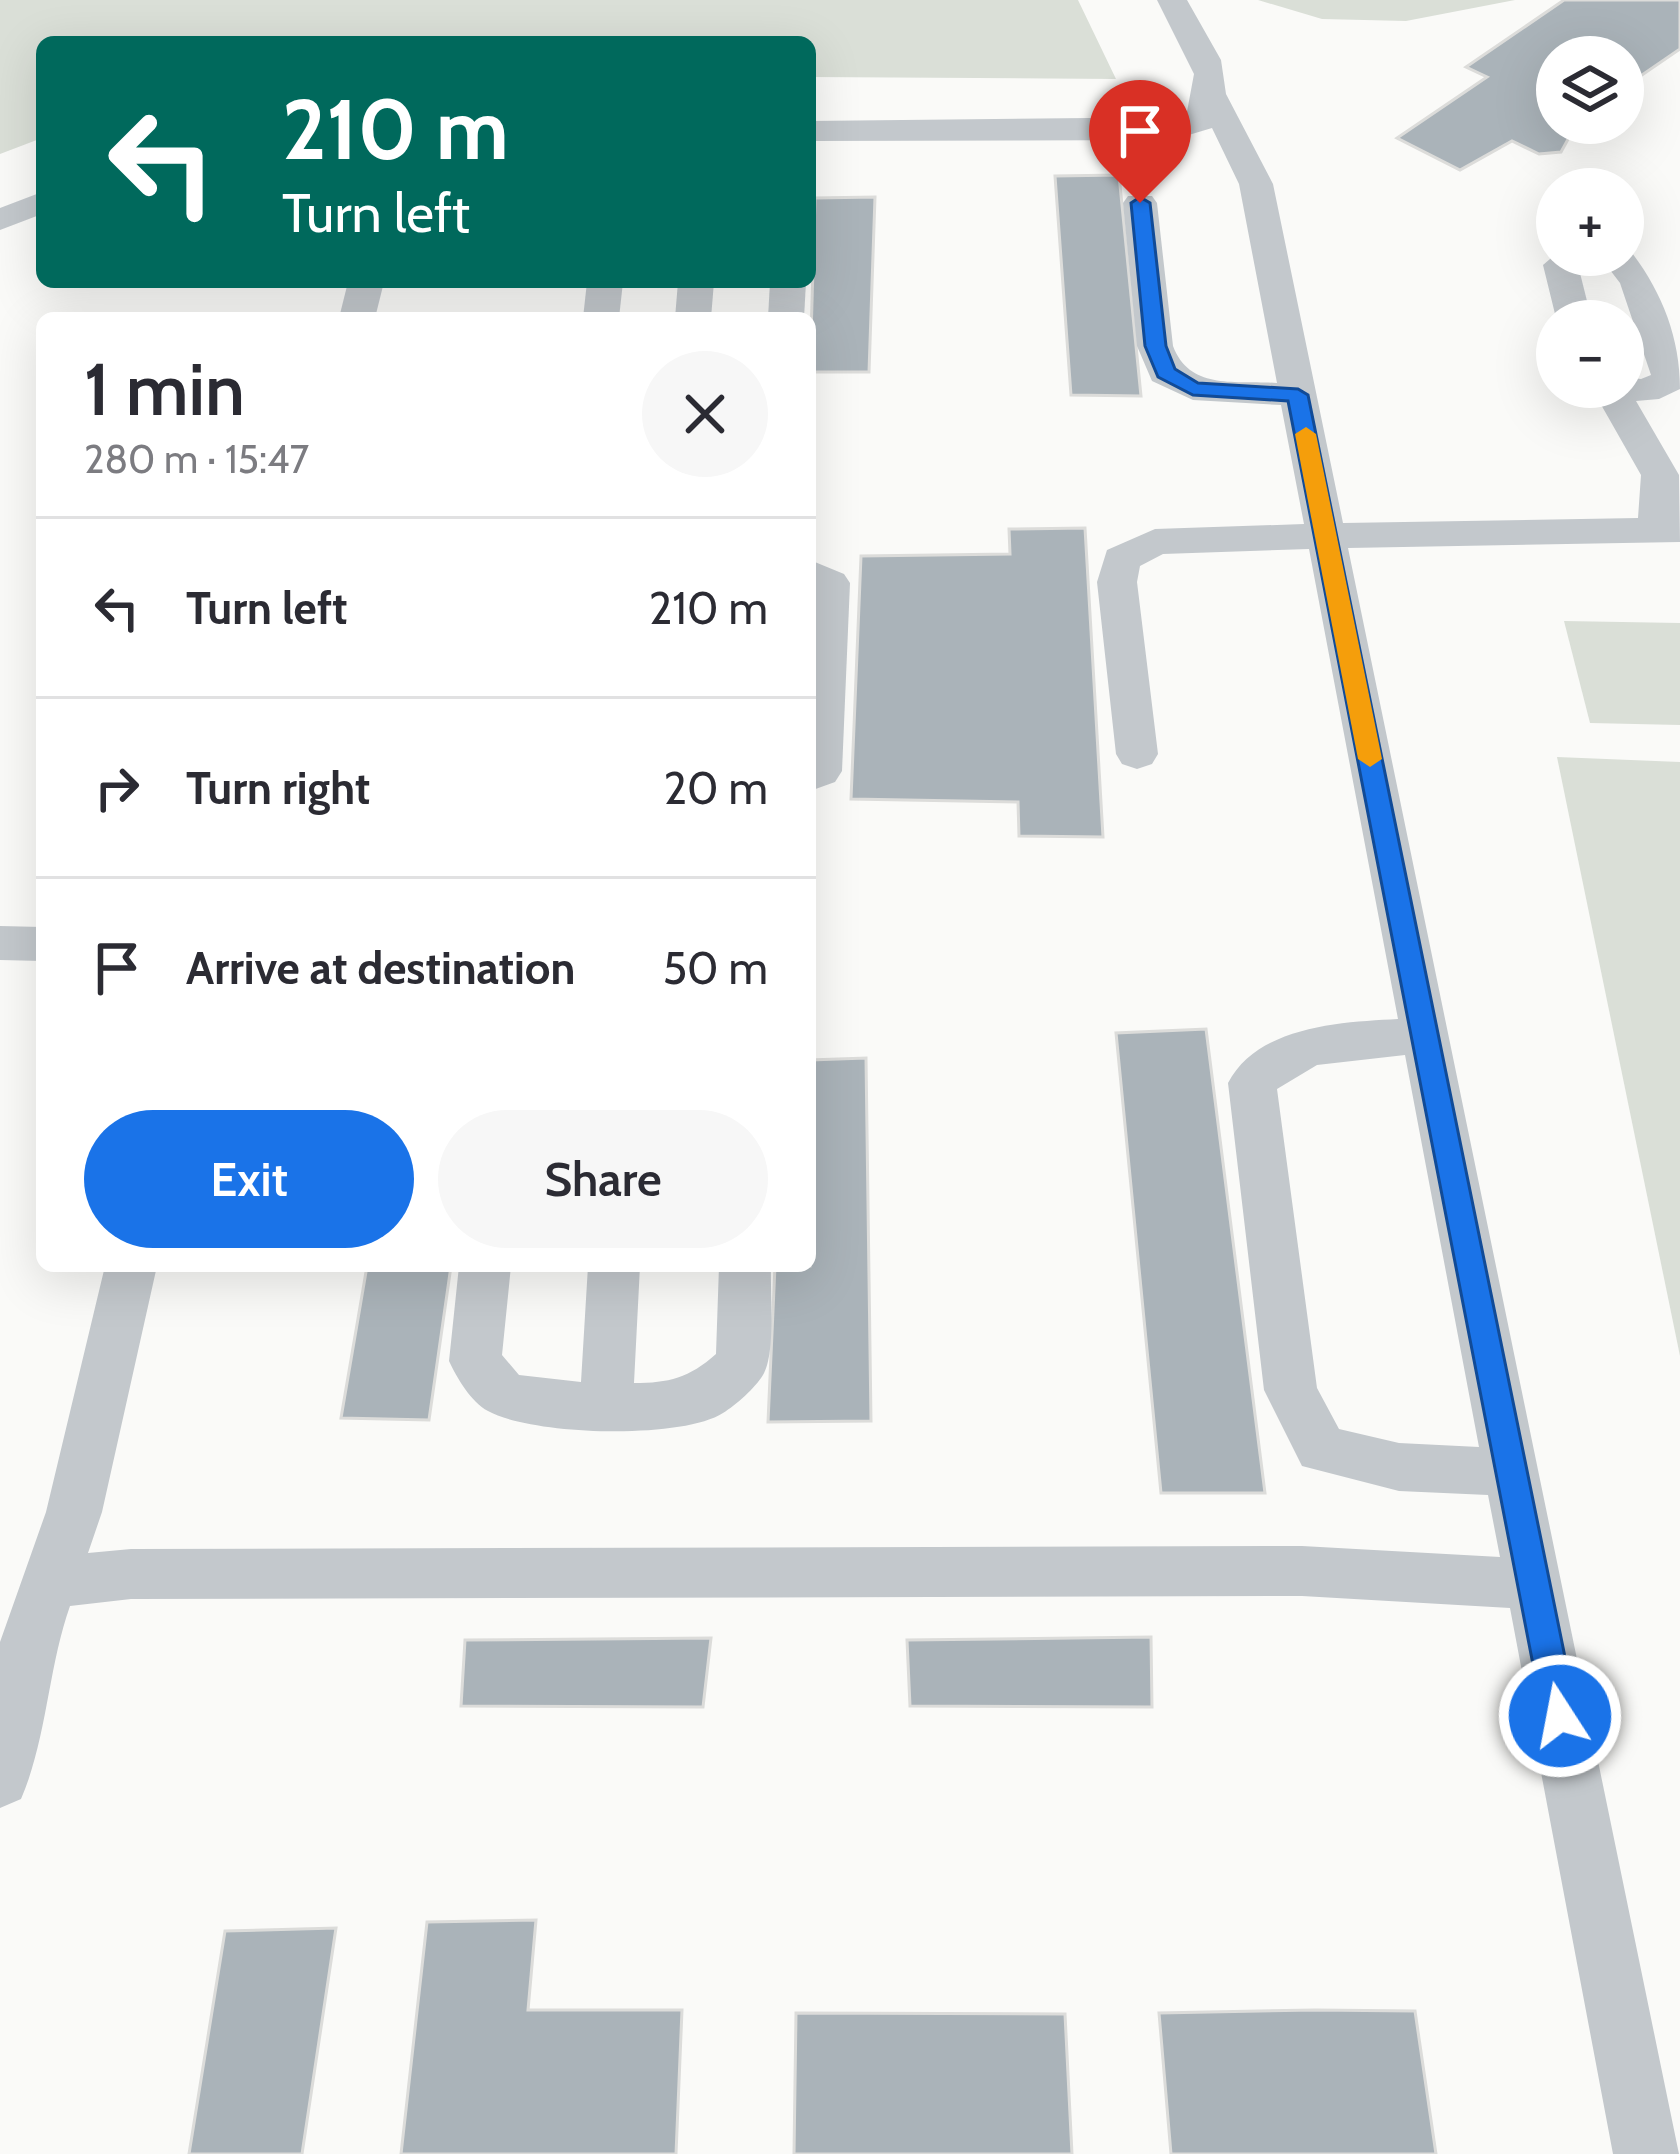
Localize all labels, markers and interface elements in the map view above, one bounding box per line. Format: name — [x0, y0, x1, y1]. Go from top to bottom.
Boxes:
map controls — [1536, 36, 1644, 408]
button: layers — [1536, 36, 1644, 144]
text: 210 m — [282, 78, 509, 180]
pin — [1089, 80, 1191, 203]
icon: left — [84, 84, 240, 240]
icon: arrive — [1107, 98, 1173, 164]
button: + — [1536, 168, 1644, 276]
text: Turn left — [282, 180, 470, 246]
button: − — [1536, 300, 1644, 408]
text: 1 min — [84, 346, 245, 433]
button: close — [642, 351, 768, 477]
text: 280 m · 15:47 — [84, 435, 309, 483]
icon: left — [84, 575, 150, 641]
text: Turn left — [186, 581, 348, 635]
text: 210 m — [649, 581, 768, 635]
icon: right — [84, 755, 150, 821]
text: Turn right — [186, 761, 370, 815]
text: 20 m — [663, 761, 768, 815]
icon: arrive — [84, 935, 150, 1001]
text: Arrive at destination — [186, 941, 575, 995]
text: 50 m — [663, 941, 768, 995]
button: Exit — [84, 1110, 414, 1248]
button: Share — [438, 1110, 768, 1248]
position arrow — [1497, 1653, 1623, 1779]

